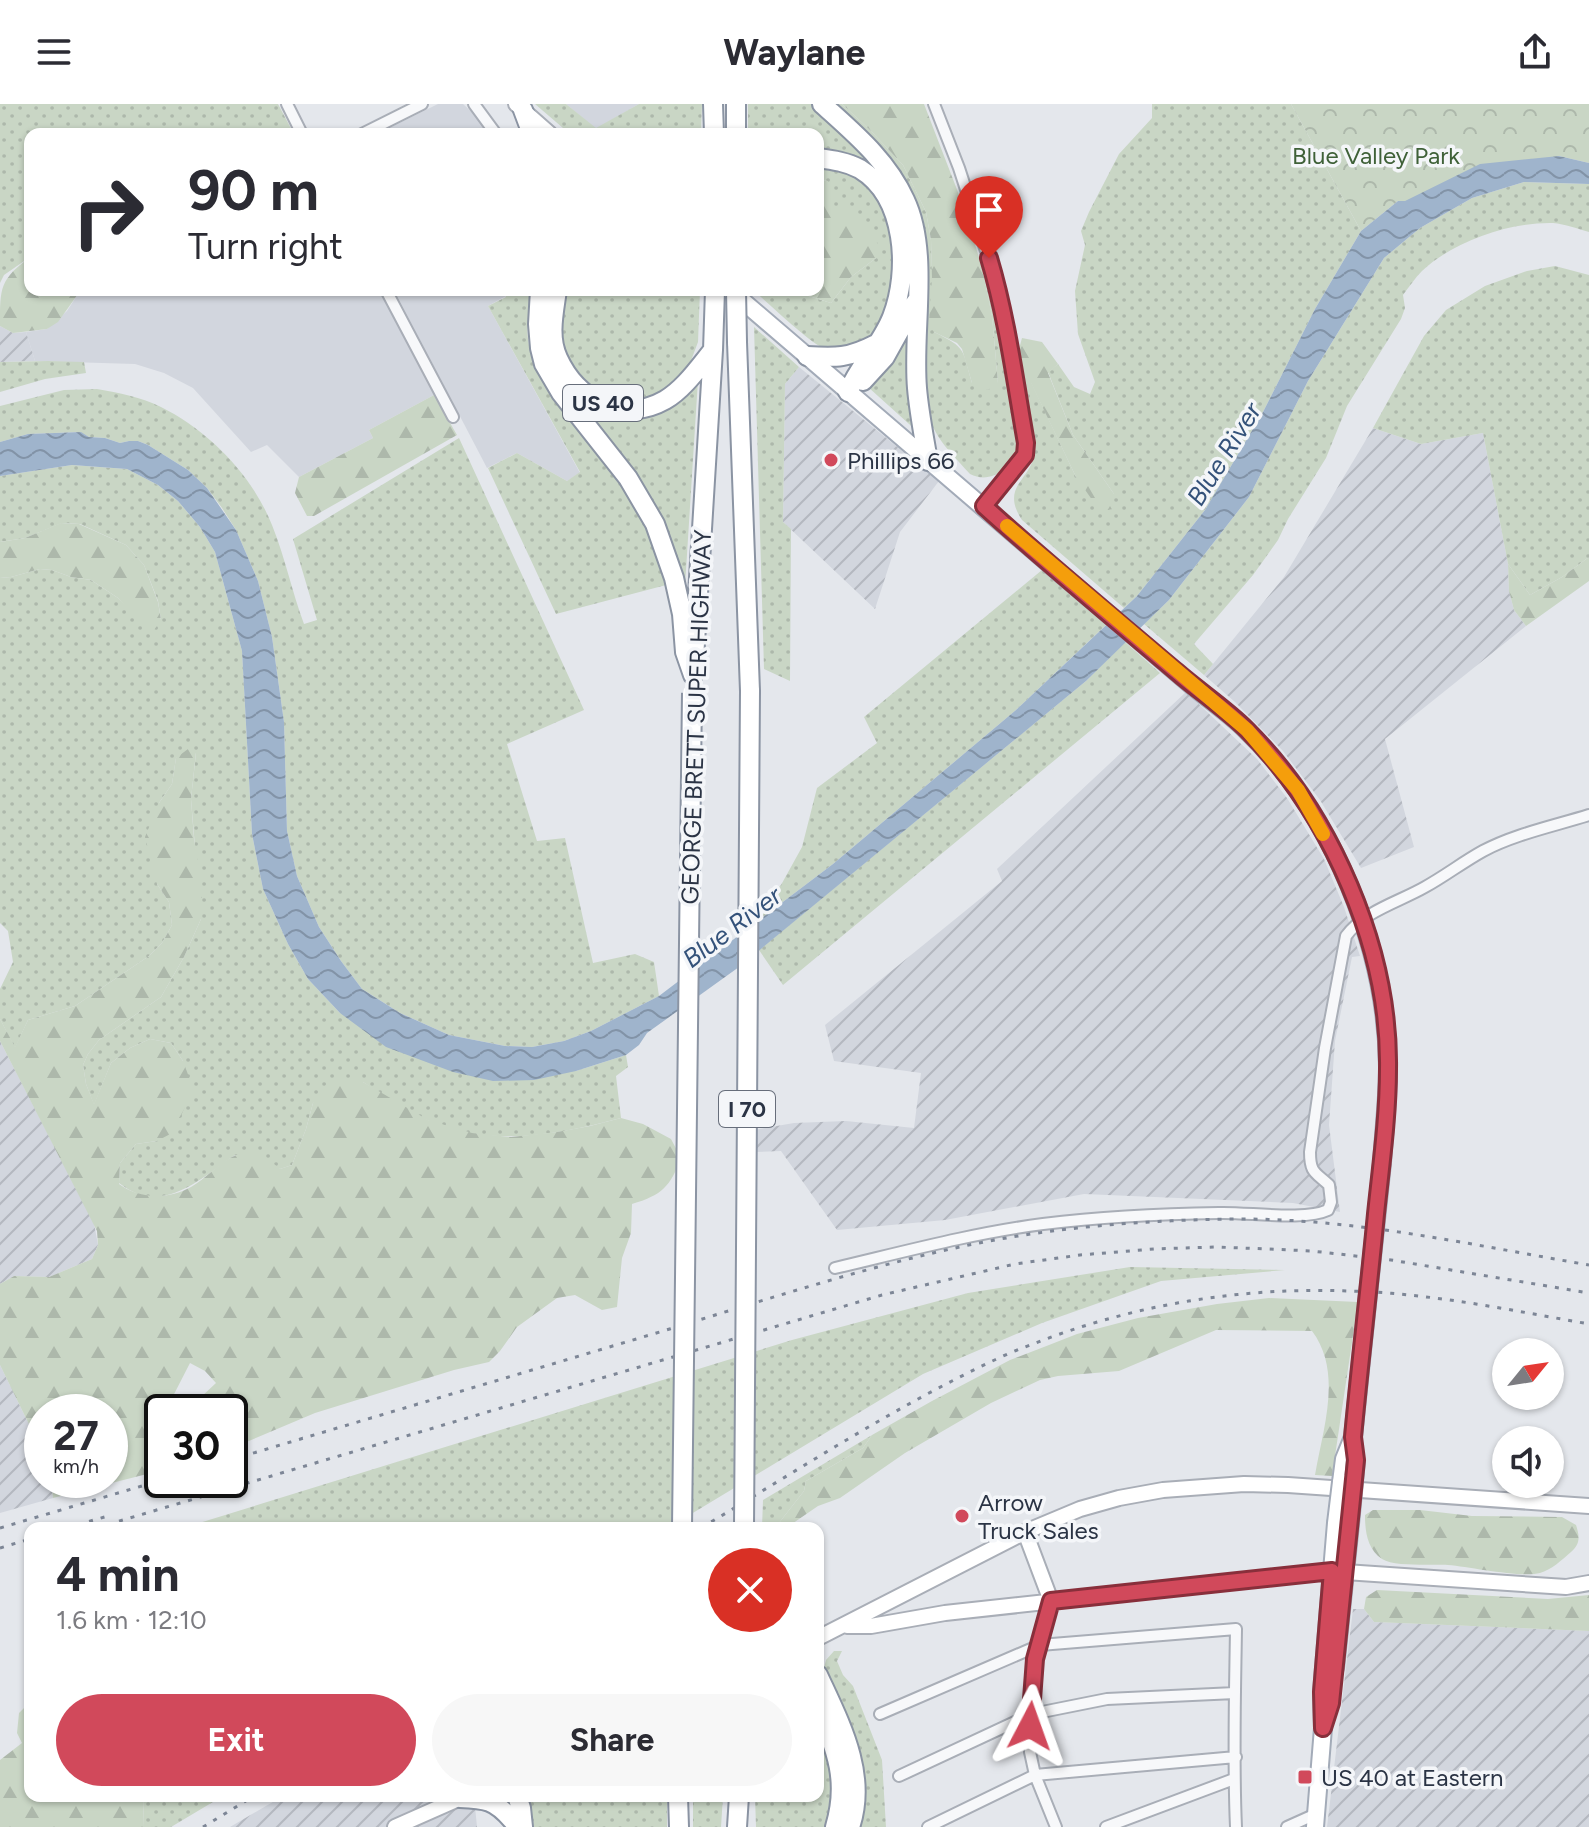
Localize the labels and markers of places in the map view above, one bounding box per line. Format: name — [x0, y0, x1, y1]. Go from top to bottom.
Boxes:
pin — [955, 176, 1023, 258]
place label: Phillips 66 — [847, 446, 954, 475]
marker: Phillips 66 — [822, 451, 840, 469]
place label: Arrow Truck Sales — [978, 1488, 1099, 1545]
marker: Arrow Truck Sales — [953, 1507, 971, 1525]
place label: US 40 at Eastern — [1321, 1763, 1503, 1792]
marker: US 40 at Eastern — [1296, 1768, 1314, 1786]

